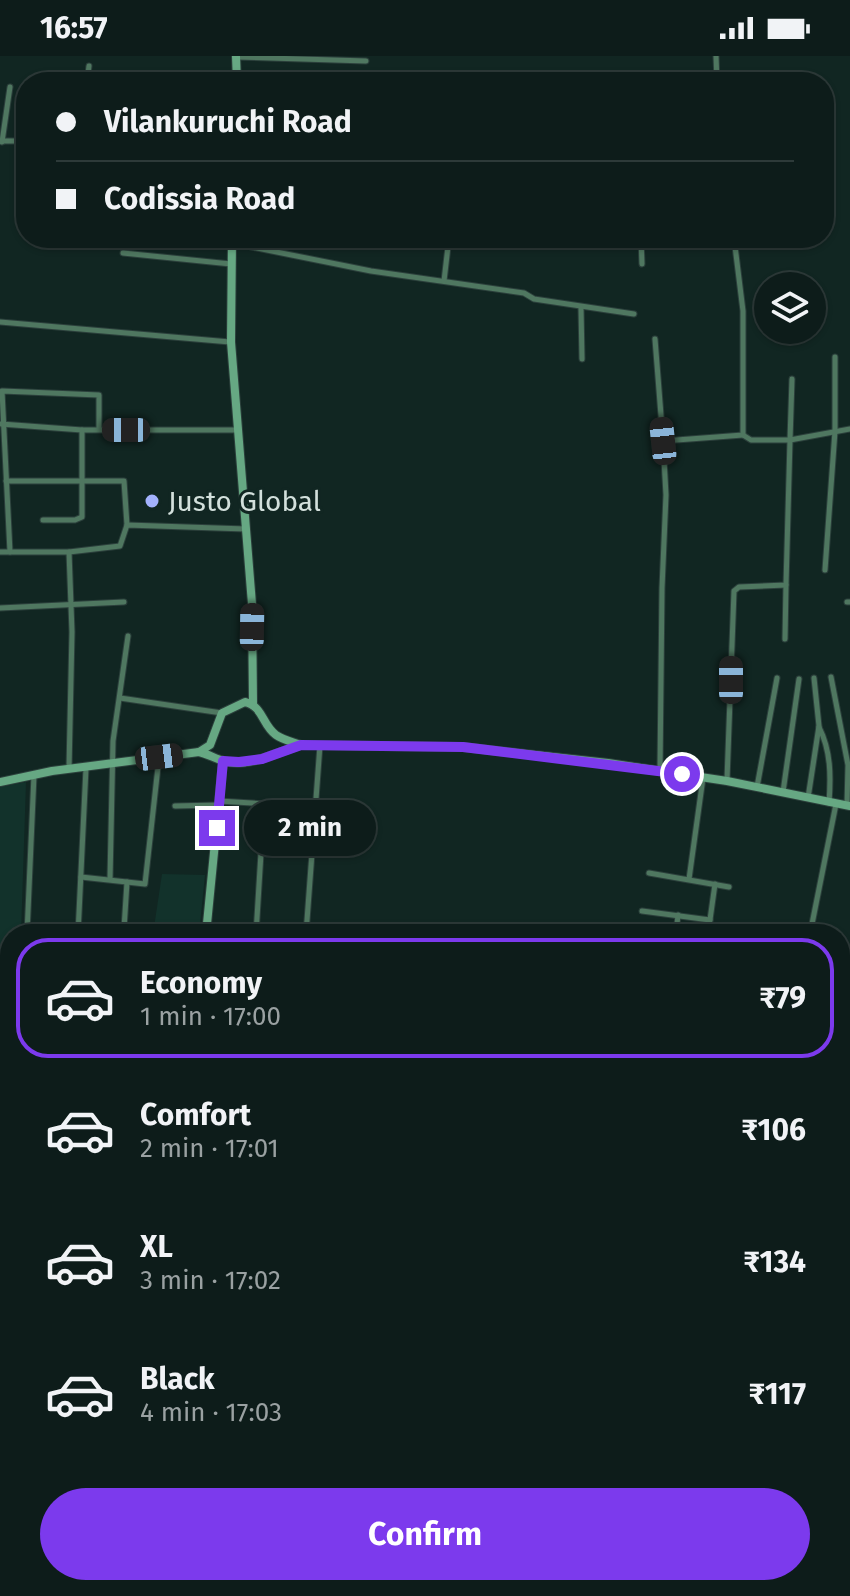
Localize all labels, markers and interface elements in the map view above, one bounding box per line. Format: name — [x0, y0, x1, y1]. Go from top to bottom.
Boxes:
text: 16:57 — [40, 10, 108, 46]
text: Vilankuruchi Road — [104, 104, 352, 140]
text: Codissia Road — [104, 181, 295, 217]
map controls — [754, 272, 826, 344]
button: layers — [754, 272, 826, 344]
car — [649, 416, 677, 466]
car — [102, 418, 150, 442]
place label: Justo Global — [168, 485, 321, 518]
marker: Justo Global — [143, 492, 161, 510]
car — [240, 603, 264, 651]
car — [719, 656, 743, 704]
car — [134, 742, 184, 772]
route start — [664, 756, 700, 792]
callout: 2 min — [245, 800, 377, 856]
route end — [199, 810, 235, 846]
text: 2 min — [278, 812, 342, 843]
icon: car — [44, 962, 116, 1034]
text: Economy — [140, 965, 262, 1001]
text: ₹79 — [759, 980, 806, 1016]
text: 1 min · 17:00 — [140, 1001, 281, 1032]
icon: car — [44, 1094, 116, 1166]
text: Comfort — [140, 1097, 251, 1133]
text: ₹106 — [741, 1112, 806, 1148]
text: 2 min · 17:01 — [140, 1133, 279, 1164]
icon: car — [44, 1226, 116, 1298]
text: XL — [140, 1229, 173, 1265]
text: ₹134 — [743, 1244, 806, 1280]
text: 3 min · 17:02 — [140, 1265, 281, 1296]
icon: car — [44, 1358, 116, 1430]
text: Black — [140, 1361, 215, 1397]
text: ₹117 — [748, 1376, 806, 1412]
text: 4 min · 17:03 — [140, 1397, 282, 1428]
button: Confirm — [40, 1488, 810, 1580]

